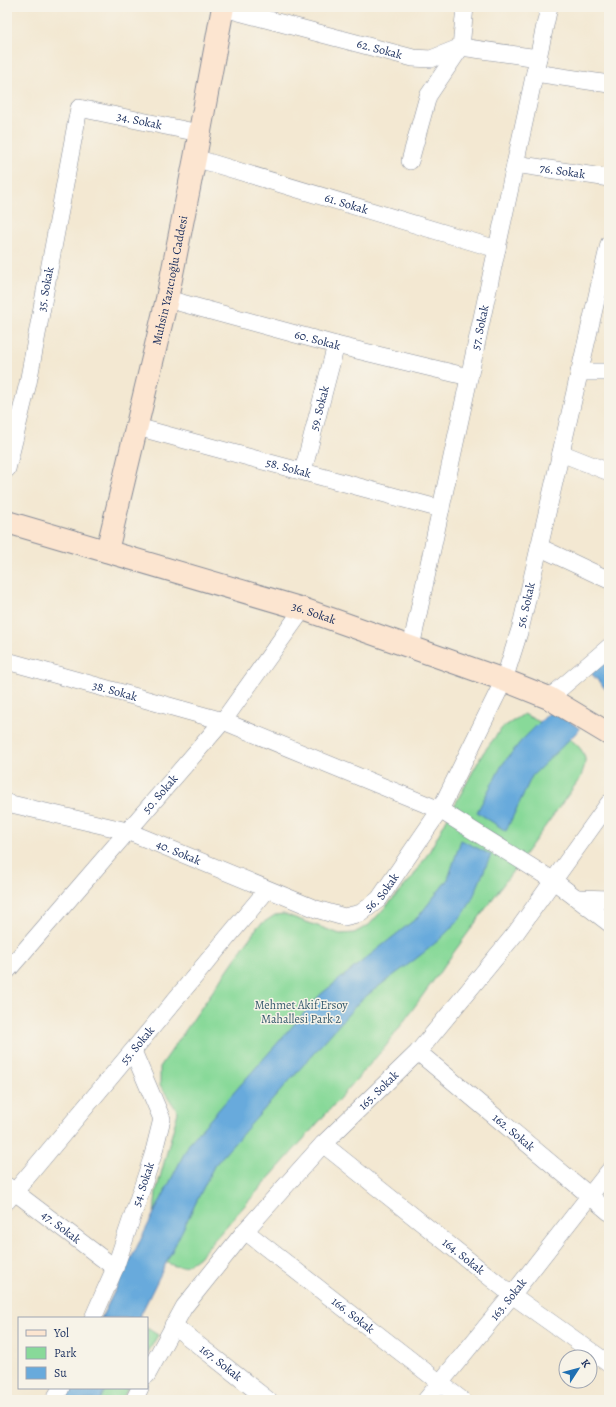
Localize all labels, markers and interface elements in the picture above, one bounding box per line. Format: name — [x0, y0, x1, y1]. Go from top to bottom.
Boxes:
street label: 62. Sokak — [355, 35, 404, 63]
street label: 34. Sokak — [116, 108, 163, 133]
street label: 76. Sokak — [539, 160, 586, 182]
street label: 61. Sokak — [322, 189, 370, 218]
street label: Muhsin Yazıcıoğlu Caddesi — [148, 214, 191, 347]
street label: 35. Sokak — [33, 265, 57, 313]
street label: 57. Sokak — [467, 303, 493, 351]
street label: 60. Sokak — [293, 326, 342, 354]
street label: 59. Sokak — [306, 384, 333, 432]
street label: 58. Sokak — [264, 454, 313, 482]
street label: 56. Sokak — [513, 581, 539, 629]
street label: 36. Sokak — [290, 598, 338, 628]
street label: 38. Sokak — [91, 677, 139, 705]
street label: 50. Sokak — [139, 771, 181, 817]
street label: 40. Sokak — [154, 836, 203, 869]
street label: 56. Sokak — [361, 870, 403, 915]
park label: Mehmet Akif Ersoy Mahallesi Park 2 — [254, 997, 348, 1027]
street label: 55. Sokak — [116, 1023, 158, 1068]
street label: 165. Sokak — [355, 1067, 402, 1113]
street label: 162. Sokak — [489, 1110, 538, 1155]
street label: 54. Sokak — [128, 1160, 158, 1209]
street label: 47. Sokak — [38, 1207, 84, 1247]
street label: 164. Sokak — [439, 1234, 488, 1278]
street label: 163. Sokak — [486, 1275, 530, 1324]
street label: 166. Sokak — [328, 1293, 378, 1337]
legend — [18, 1317, 148, 1389]
text: Yol — [53, 1325, 69, 1341]
street label: 167. Sokak — [196, 1341, 245, 1385]
text: Park — [54, 1345, 77, 1361]
north arrow — [558, 1349, 598, 1389]
text: K — [577, 1356, 594, 1371]
text: Su — [54, 1365, 67, 1381]

